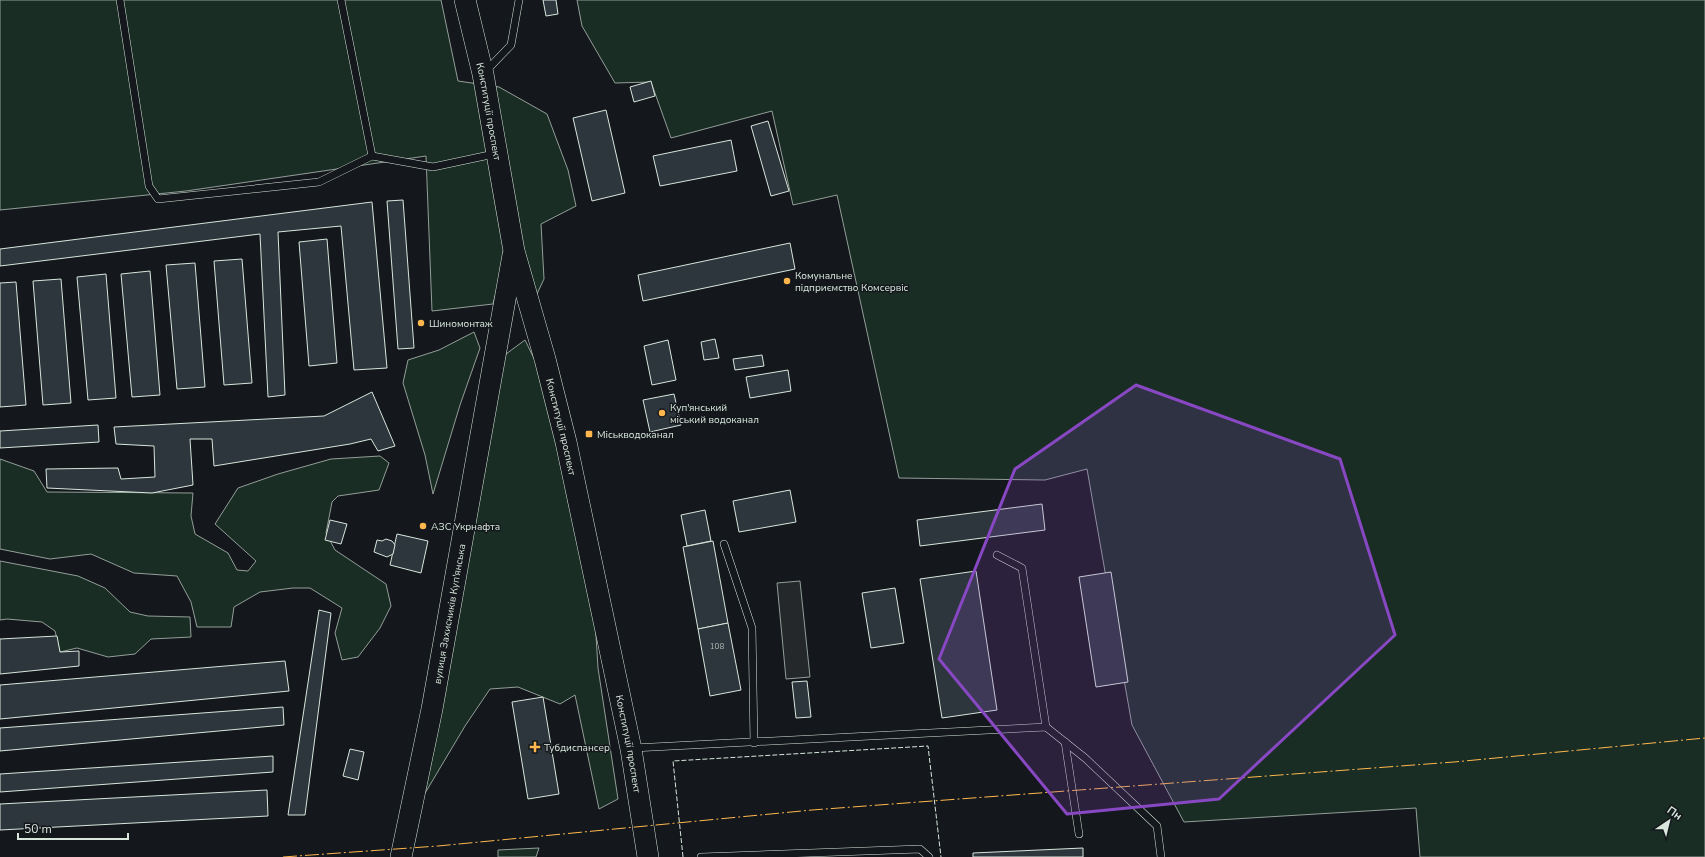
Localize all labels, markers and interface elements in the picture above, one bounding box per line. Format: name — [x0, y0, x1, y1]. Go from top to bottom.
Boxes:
street label: Конституції проспект — [472, 61, 504, 162]
place label: Комунальне пiдприємство Комсервiс — [795, 269, 909, 295]
marker: Комунальне пiдприємство Комсервiс — [782, 276, 792, 286]
place label: Шиномонтаж — [429, 317, 493, 331]
marker: Шиномонтаж — [416, 318, 426, 328]
street label: Конституції проспект — [542, 377, 579, 477]
place label: Куп'янський міський водоканал — [670, 401, 759, 427]
marker: Куп'янський міський водоканал — [657, 408, 667, 418]
place label: Міськводоканал — [597, 428, 674, 442]
marker: Міськводоканал — [584, 429, 594, 439]
place label: АЗС Укрнафта — [431, 520, 500, 534]
marker: АЗС Укрнафта — [418, 521, 428, 531]
street label: вулиця Захисників Куп'янська — [431, 543, 469, 685]
house number: 108 — [710, 641, 724, 652]
street label: Конституції проспект — [612, 694, 644, 794]
marker: Тубдиспансер — [529, 741, 541, 753]
place label: Тубдиспансер — [544, 741, 610, 755]
north arrow — [1649, 801, 1689, 841]
text: Пн — [1664, 803, 1685, 824]
scale bar — [18, 815, 128, 841]
text: 50 m — [24, 821, 52, 837]

